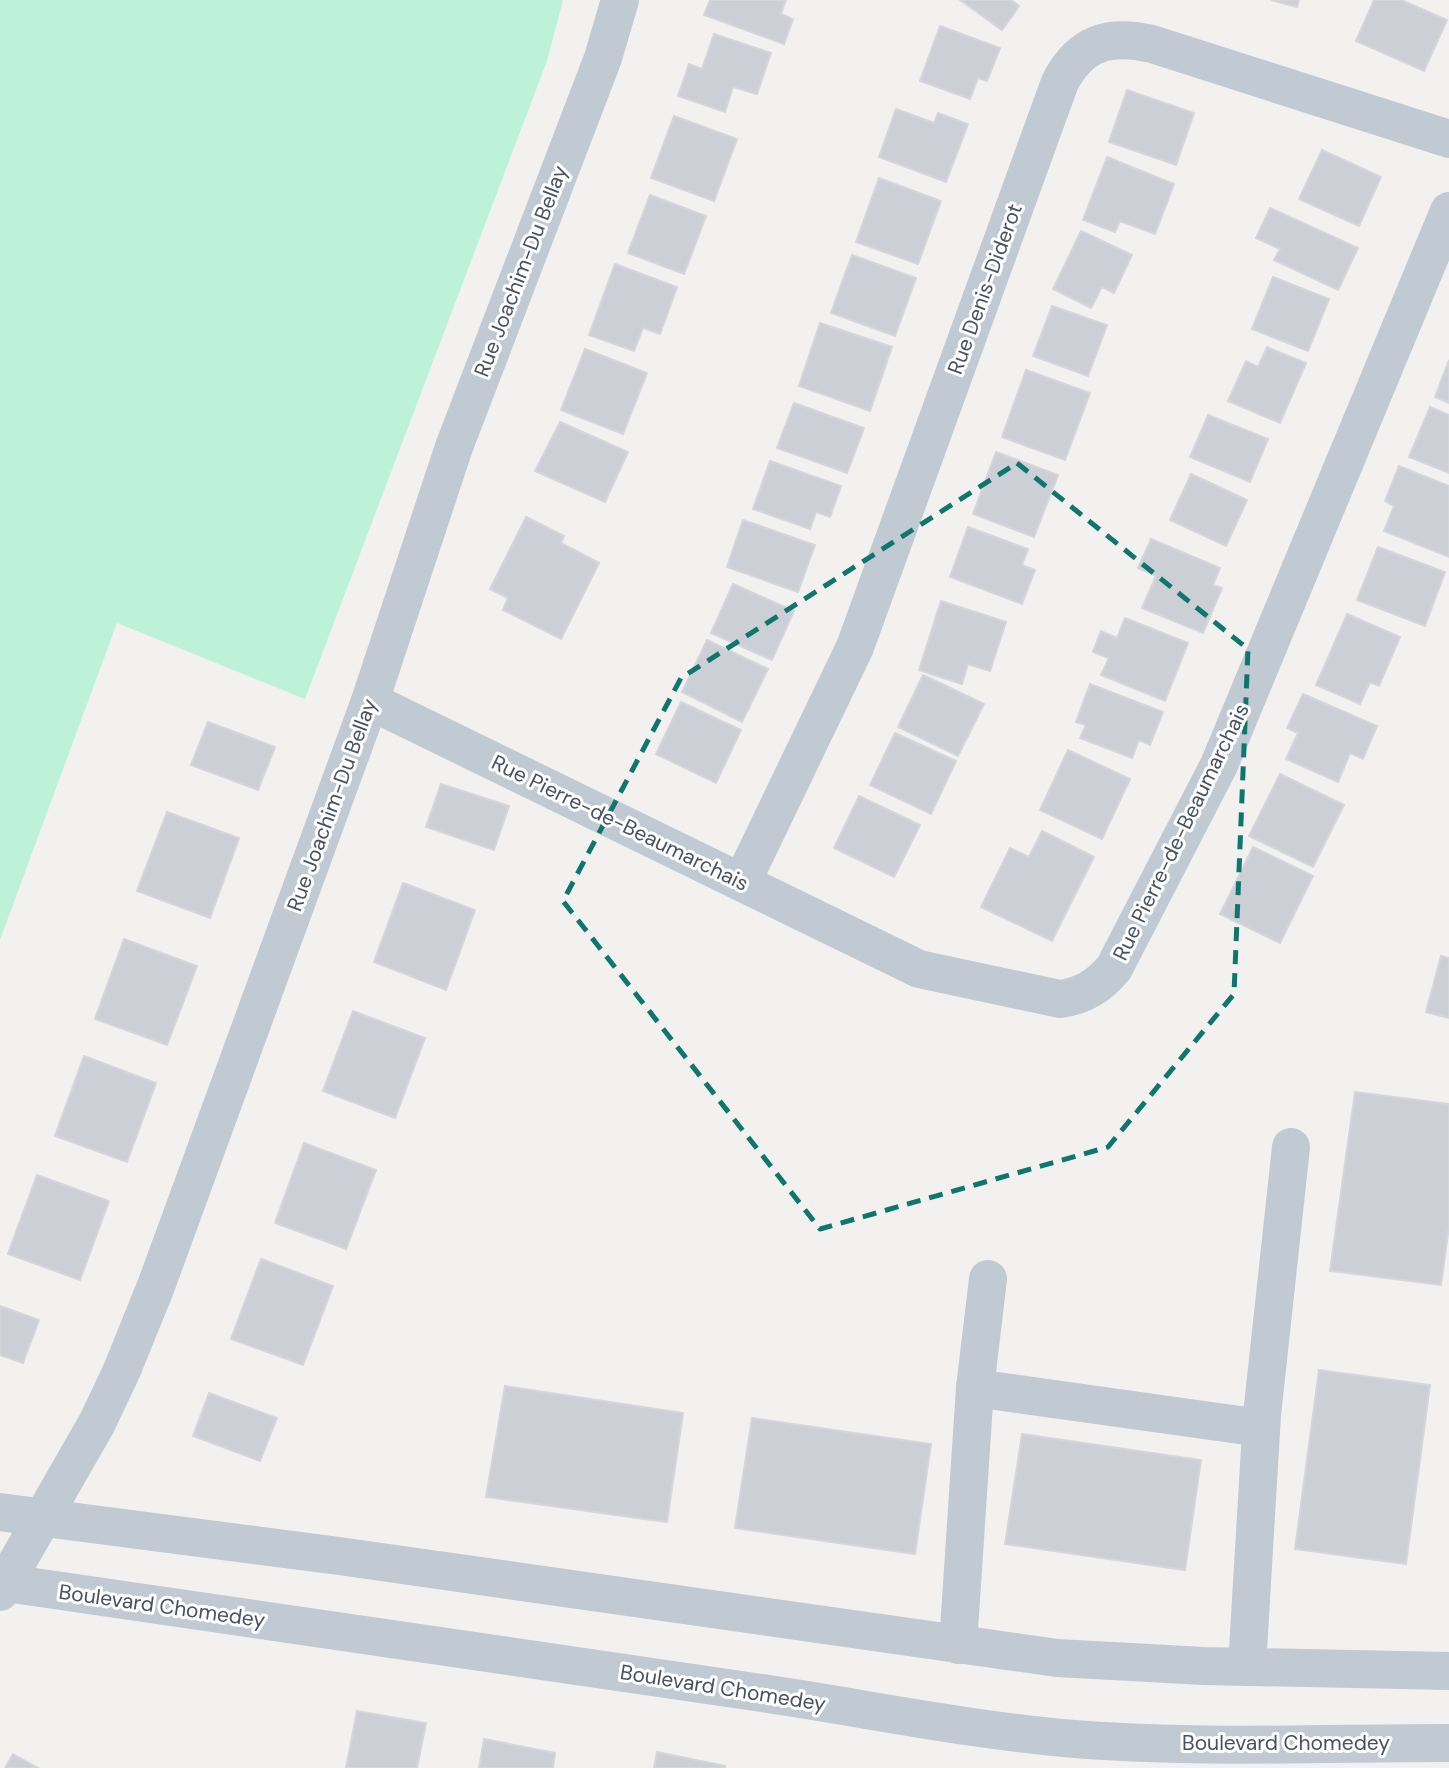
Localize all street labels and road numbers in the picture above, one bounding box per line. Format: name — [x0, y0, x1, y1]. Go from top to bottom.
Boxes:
street label: Rue Joachim-Du Bellay — [468, 161, 574, 381]
street label: Rue Denis-Diderot — [941, 200, 1029, 378]
street label: Rue Joachim-Du Bellay — [280, 694, 384, 915]
street label: Rue Pierre-de-Beaumarchais — [1106, 699, 1256, 965]
street label: Rue Pierre-de-Beaumarchais — [487, 748, 753, 898]
street label: Boulevard Chomedey — [57, 1578, 267, 1634]
street label: Boulevard Chomedey — [618, 1658, 828, 1718]
street label: Boulevard Chomedey — [1182, 1729, 1390, 1757]

